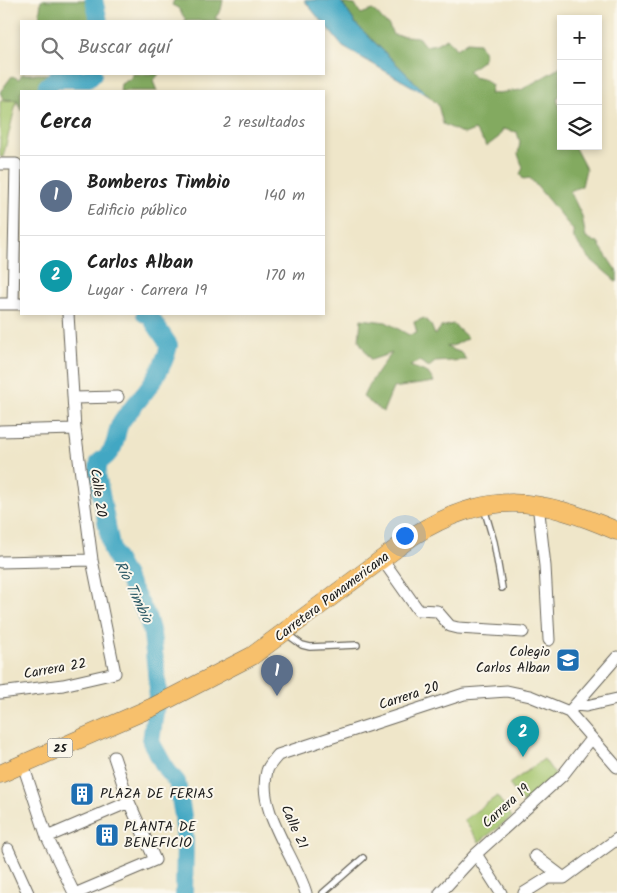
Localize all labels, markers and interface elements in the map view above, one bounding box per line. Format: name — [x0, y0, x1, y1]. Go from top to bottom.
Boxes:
map controls — [557, 15, 602, 150]
button: + — [557, 15, 602, 60]
search box — [20, 20, 325, 75]
text: Buscar aquí — [78, 33, 170, 63]
icon: search — [38, 34, 66, 62]
button: − — [557, 60, 602, 105]
button: layers — [557, 105, 602, 150]
text: Cerca — [40, 106, 92, 139]
text: 2 resultados — [223, 110, 305, 135]
text: Bomberos Timbio — [87, 168, 230, 198]
text: 1 — [54, 183, 58, 208]
text: 140 m — [264, 183, 305, 208]
text: Edificio público — [87, 198, 187, 223]
text: Carlos Alban — [87, 248, 193, 278]
text: 2 — [51, 263, 61, 288]
text: 170 m — [265, 263, 305, 288]
text: Lugar · Carrera 19 — [87, 278, 207, 303]
street label: Calle 20 — [84, 467, 112, 519]
your location — [392, 523, 418, 549]
street label: Carretera Panamericana — [270, 546, 394, 648]
water label: Río Timbio — [108, 557, 159, 628]
place label: Colegio Carlos Alban — [476, 641, 550, 679]
school or university icon: Colegio Carlos Alban — [555, 647, 581, 673]
street label: Carrera 22 — [22, 653, 88, 685]
pin: 1 — [261, 655, 293, 696]
street label: Carrera 20 — [376, 676, 442, 716]
pin: 2 — [507, 716, 539, 757]
road number: 25 — [48, 738, 72, 758]
street label: Carrera 19 — [477, 778, 535, 834]
building icon: PLAZA DE FERIAS — [69, 781, 95, 807]
place label: PLAZA DE FERIAS — [100, 783, 214, 805]
street label: Calle 21 — [275, 801, 313, 853]
place label: PLANTA DE BENEFICIO — [124, 816, 197, 854]
building icon: PLANTA DE BENEFICIO — [94, 822, 120, 848]

